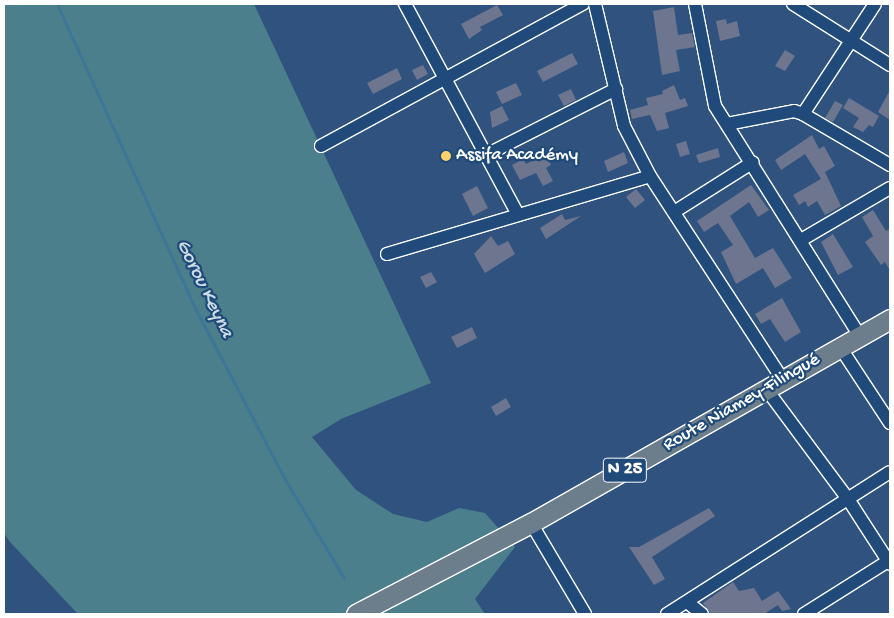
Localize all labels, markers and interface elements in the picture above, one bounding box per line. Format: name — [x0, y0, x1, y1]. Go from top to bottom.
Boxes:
place label: Assifa Académy — [456, 145, 578, 167]
marker: Assifa Académy — [440, 150, 452, 162]
water label: Gorou Keyna — [170, 236, 238, 342]
street label: Route Niamey-Filingué — [660, 349, 824, 457]
road number: N 25 — [602, 454, 648, 486]

